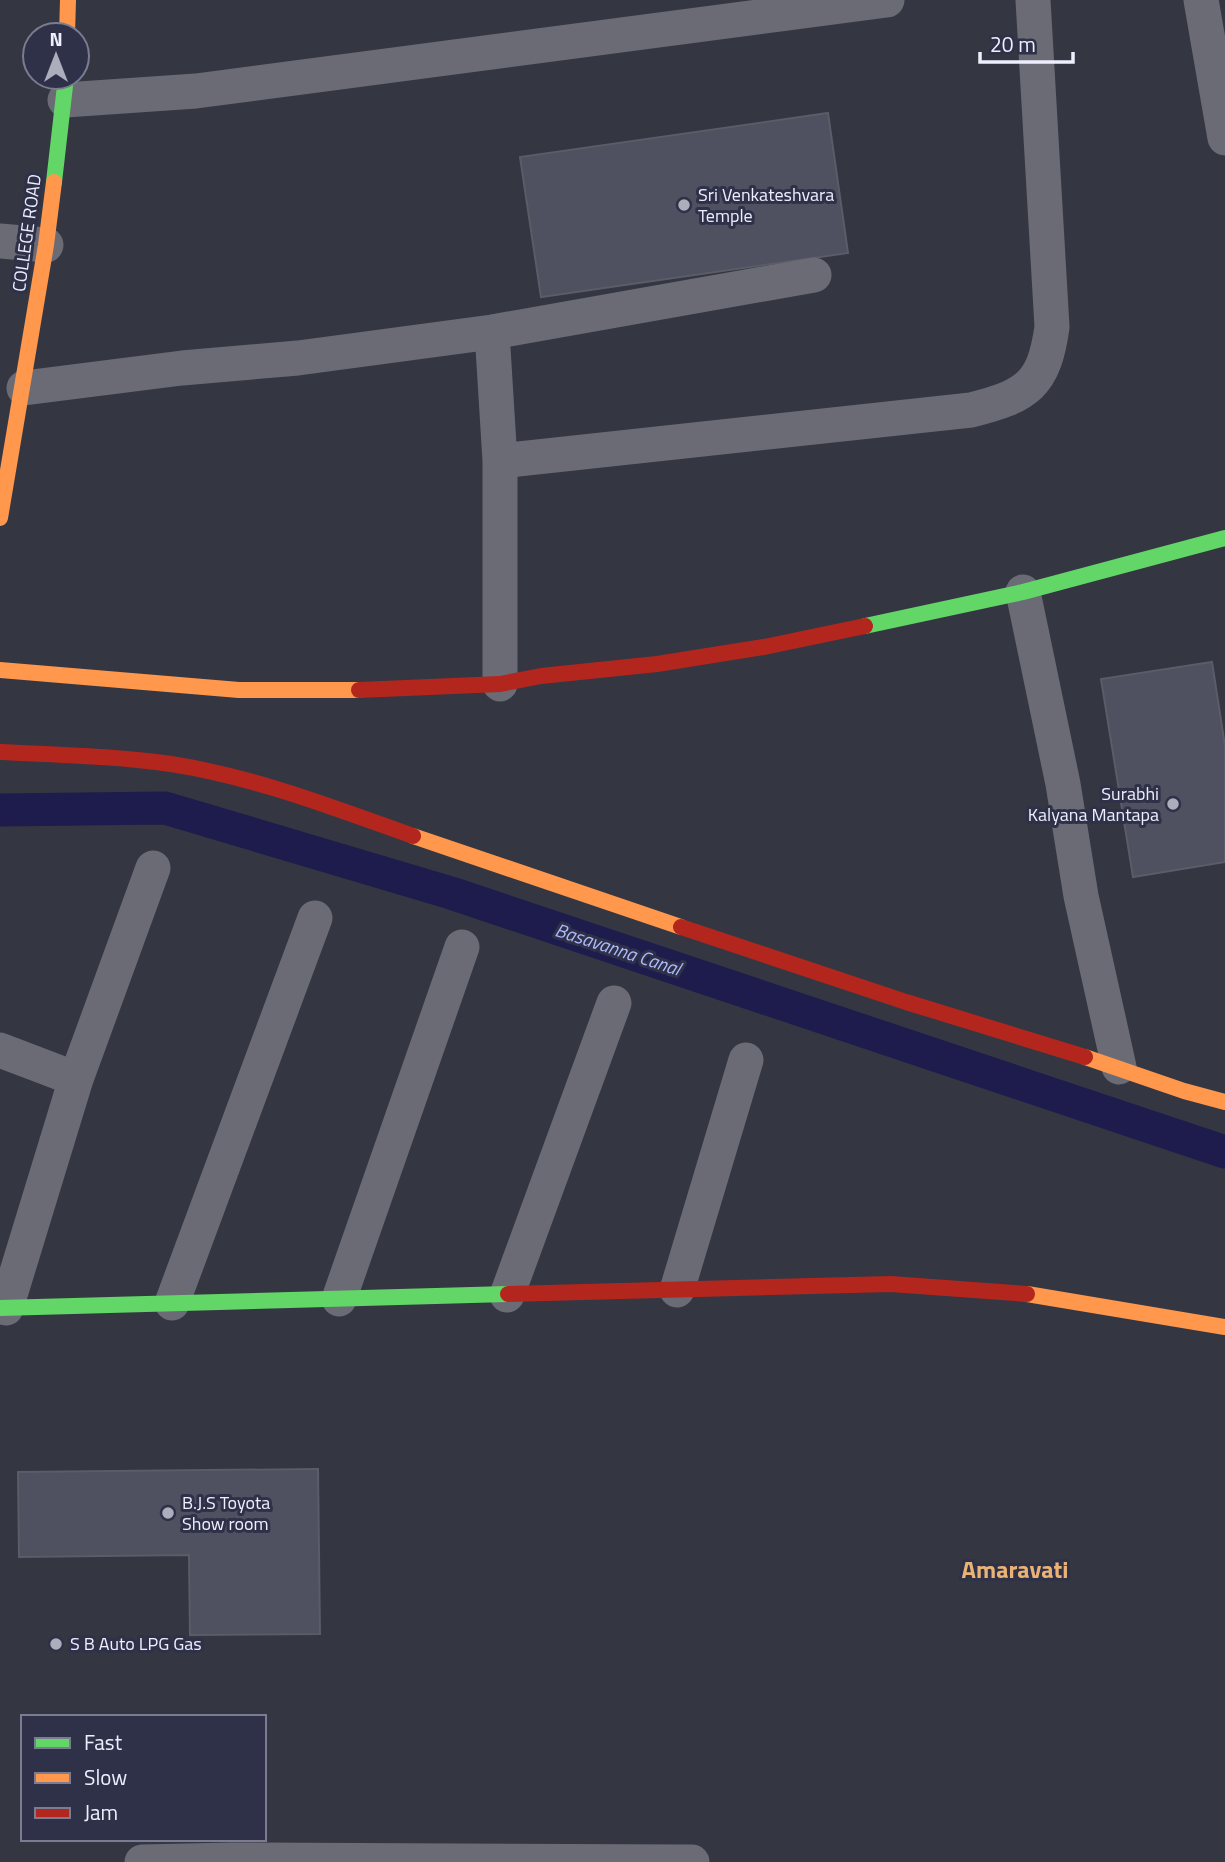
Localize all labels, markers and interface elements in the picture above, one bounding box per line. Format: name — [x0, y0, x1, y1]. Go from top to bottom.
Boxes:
north arrow — [21, 21, 91, 91]
scale bar — [980, 21, 1073, 65]
text: N — [49, 24, 63, 53]
text: 20 m — [990, 28, 1036, 60]
street label: COLLEGE ROAD — [5, 172, 48, 294]
place label: Sri Venkateshvara Temple — [698, 181, 834, 229]
marker: Sri Venkateshvara Temple — [676, 197, 692, 213]
place label: Surabhi Kalyana Mantapa — [1028, 780, 1159, 828]
marker: Surabhi Kalyana Mantapa — [1165, 796, 1181, 812]
water label: Basavanna Canal — [552, 915, 687, 983]
place label: B.J.S Toyota Show room — [182, 1489, 270, 1537]
marker: B.J.S Toyota Show room — [160, 1505, 176, 1521]
district label: Amaravati — [962, 1551, 1068, 1587]
place label: S B Auto LPG Gas — [70, 1630, 202, 1657]
marker: S B Auto LPG Gas — [48, 1636, 64, 1652]
legend — [21, 1715, 266, 1841]
text: Fast — [84, 1726, 123, 1758]
text: Slow — [84, 1761, 127, 1793]
text: Jam — [84, 1796, 118, 1828]

